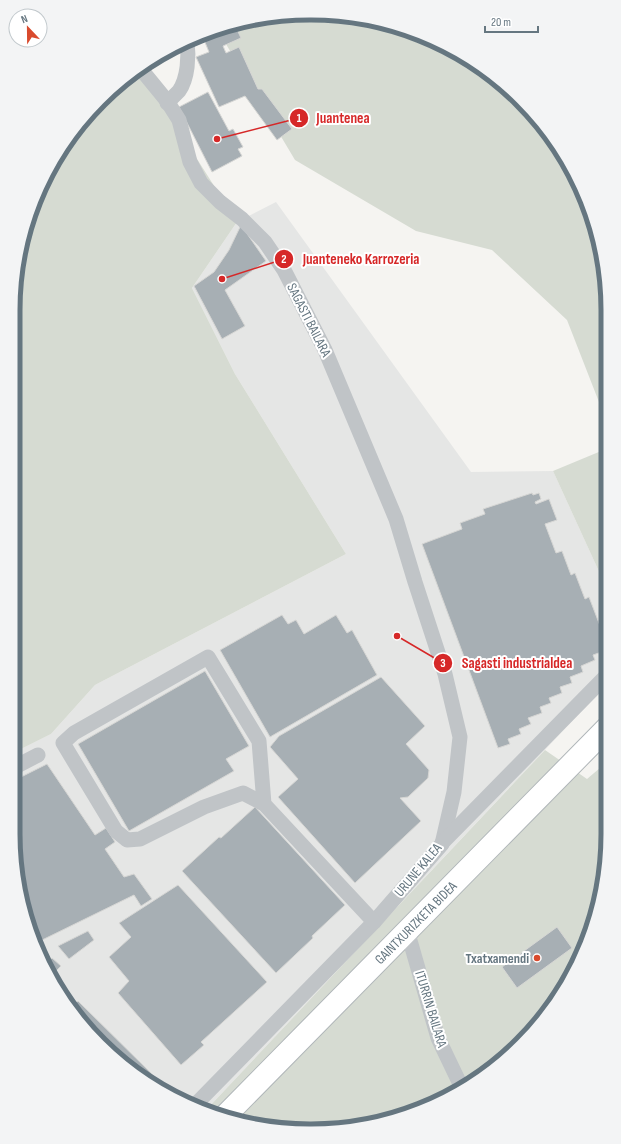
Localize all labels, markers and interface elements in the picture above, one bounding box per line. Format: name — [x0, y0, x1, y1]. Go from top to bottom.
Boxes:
north arrow — [8, 8, 48, 48]
scale bar — [485, 8, 538, 34]
text: N — [19, 12, 30, 26]
text: 20 m — [491, 15, 511, 30]
callout: Juantenea — [289, 105, 378, 132]
text: Juantenea — [315, 109, 370, 128]
text: 1 — [297, 111, 302, 126]
callout: Juanteneko Karrozeria — [274, 246, 427, 273]
text: Juanteneko Karrozeria — [302, 250, 419, 269]
text: 2 — [281, 252, 287, 267]
street label: SAGASTI BAILARA — [283, 280, 335, 360]
callout: Sagasti industrialdea — [433, 650, 580, 677]
text: Sagasti industrialdea — [462, 654, 572, 673]
text: 3 — [440, 656, 446, 671]
street label: URUNE KALEA — [391, 839, 446, 900]
street label: GAINTXURIZKETA BIDEA — [371, 877, 461, 968]
place label: Txatxamendi — [465, 950, 529, 967]
marker: Txatxamendi — [532, 953, 542, 963]
street label: ITURRIN BAILARA — [411, 969, 451, 1050]

